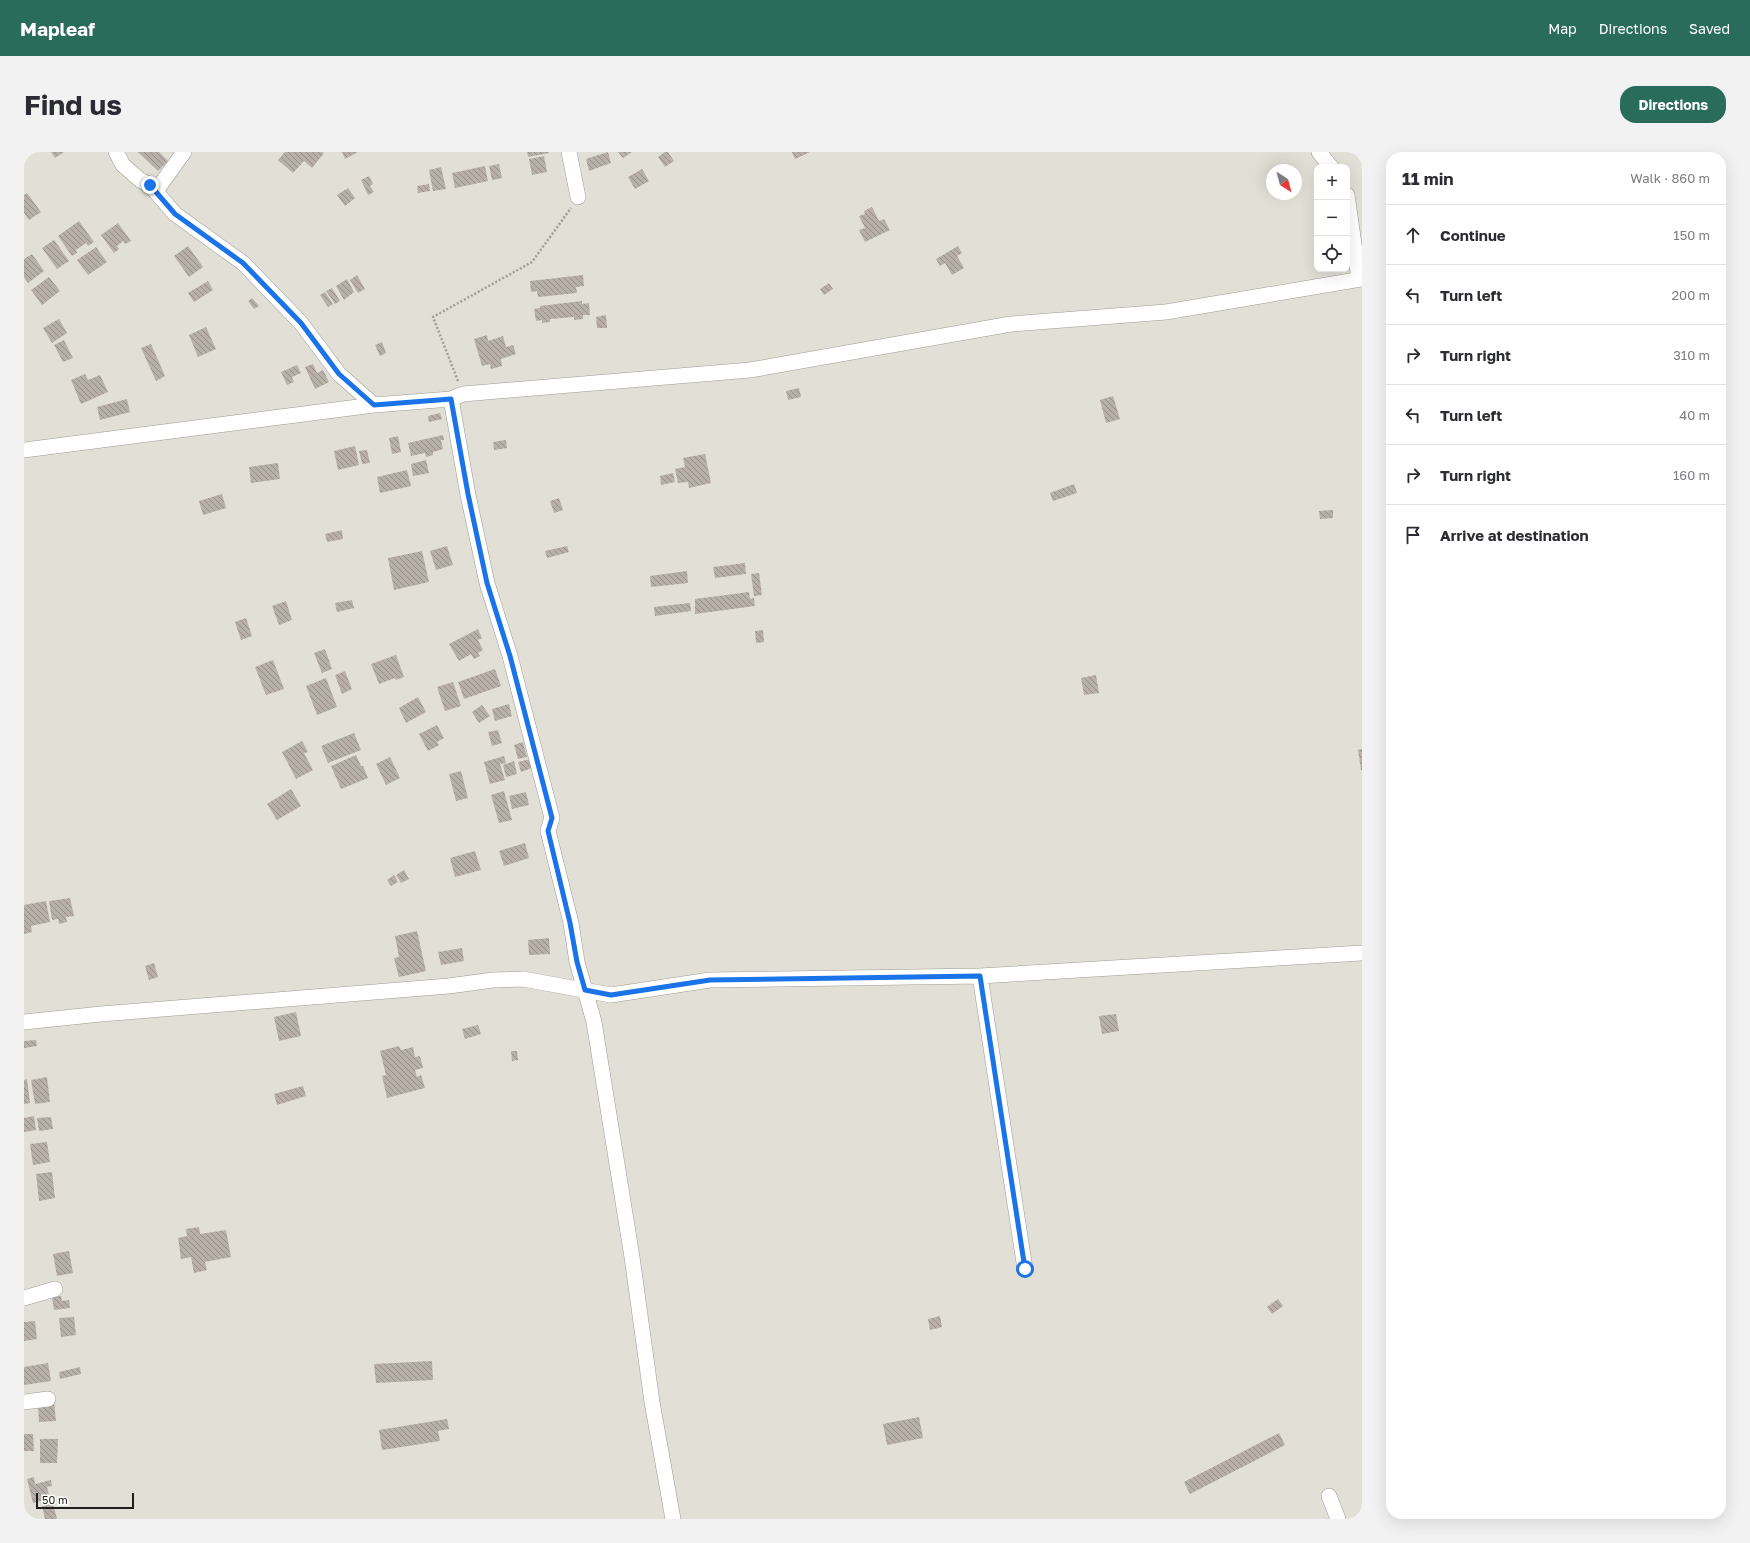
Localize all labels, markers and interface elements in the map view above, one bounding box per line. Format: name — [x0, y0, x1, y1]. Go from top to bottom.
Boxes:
text: Mapleaf — [20, 17, 95, 40]
text: Map — [1548, 20, 1577, 37]
text: Directions — [1599, 20, 1667, 37]
text: Saved — [1689, 20, 1730, 37]
button: Directions — [1620, 86, 1726, 123]
text: Find us — [24, 88, 122, 121]
north arrow — [1266, 164, 1302, 200]
map controls — [1314, 164, 1350, 272]
button: + — [1314, 164, 1350, 200]
text: 11 min — [1402, 168, 1454, 189]
text: Walk · 860 m — [1630, 170, 1710, 186]
route end — [141, 176, 159, 194]
button: − — [1314, 200, 1350, 236]
icon: ahead — [1402, 224, 1424, 246]
text: Continue — [1440, 226, 1506, 244]
text: 150 m — [1673, 227, 1710, 243]
button: locate — [1314, 236, 1350, 272]
icon: left — [1402, 284, 1424, 306]
text: Turn left — [1440, 286, 1502, 304]
text: 200 m — [1672, 287, 1710, 303]
icon: right — [1402, 344, 1424, 366]
text: Turn right — [1440, 346, 1511, 364]
text: 310 m — [1673, 347, 1710, 363]
icon: left — [1402, 404, 1424, 426]
text: Turn left — [1440, 406, 1502, 424]
text: 40 m — [1679, 407, 1710, 423]
icon: right — [1402, 464, 1424, 486]
text: Turn right — [1440, 466, 1511, 484]
text: 160 m — [1673, 467, 1710, 483]
icon: arrive — [1402, 524, 1424, 546]
text: Arrive at destination — [1440, 526, 1589, 544]
route start — [1016, 1260, 1034, 1278]
scale bar — [36, 1491, 134, 1510]
text: 50 m — [42, 1493, 68, 1506]

